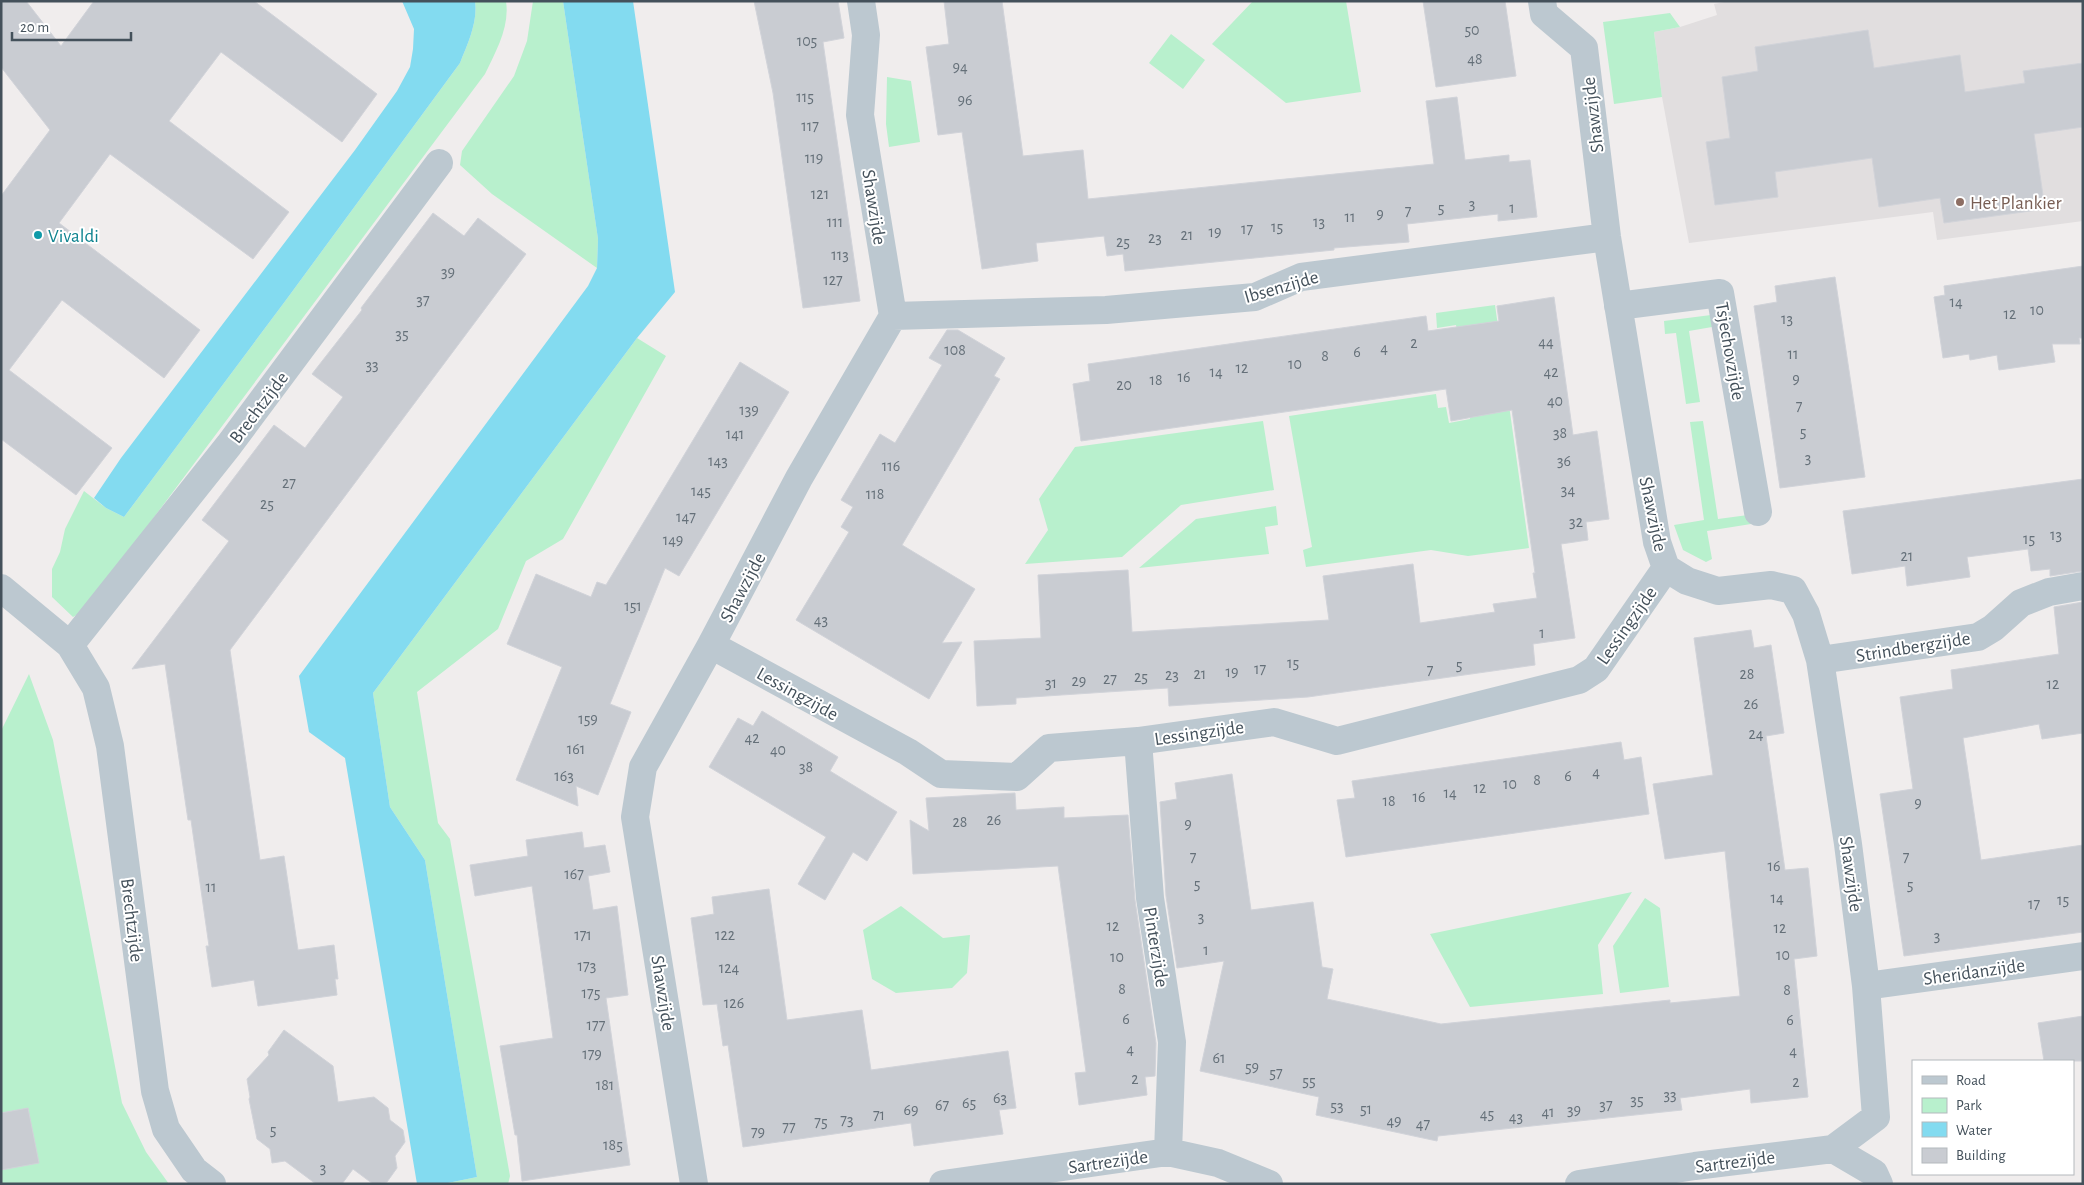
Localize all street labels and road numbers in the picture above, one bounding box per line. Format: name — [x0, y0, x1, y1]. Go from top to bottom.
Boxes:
street label: Shawzijde — [1579, 76, 1608, 154]
street label: Shawzijde — [858, 168, 889, 246]
street label: Ibsenzijde — [1242, 268, 1321, 307]
street label: Tsjechovzijde — [1712, 301, 1747, 402]
street label: Brechtzijde — [226, 369, 292, 447]
street label: Shawzijde — [1635, 475, 1670, 553]
street label: Shawzijde — [717, 550, 770, 626]
street label: Lessingzijde — [1594, 583, 1661, 668]
street label: Strindbergzijde — [1855, 629, 1972, 666]
street label: Lessingzijde — [753, 664, 841, 724]
street label: Lessingzijde — [1153, 718, 1245, 749]
street label: Shawzijde — [1836, 835, 1865, 913]
street label: Brechtzijde — [117, 877, 146, 963]
street label: Pinterzijde — [1140, 906, 1171, 989]
street label: Shawzijde — [647, 954, 678, 1032]
street label: Sheridanzijde — [1922, 956, 2026, 989]
street label: Sartrezijde — [1067, 1147, 1149, 1177]
street label: Sartrezijde — [1694, 1148, 1776, 1177]

